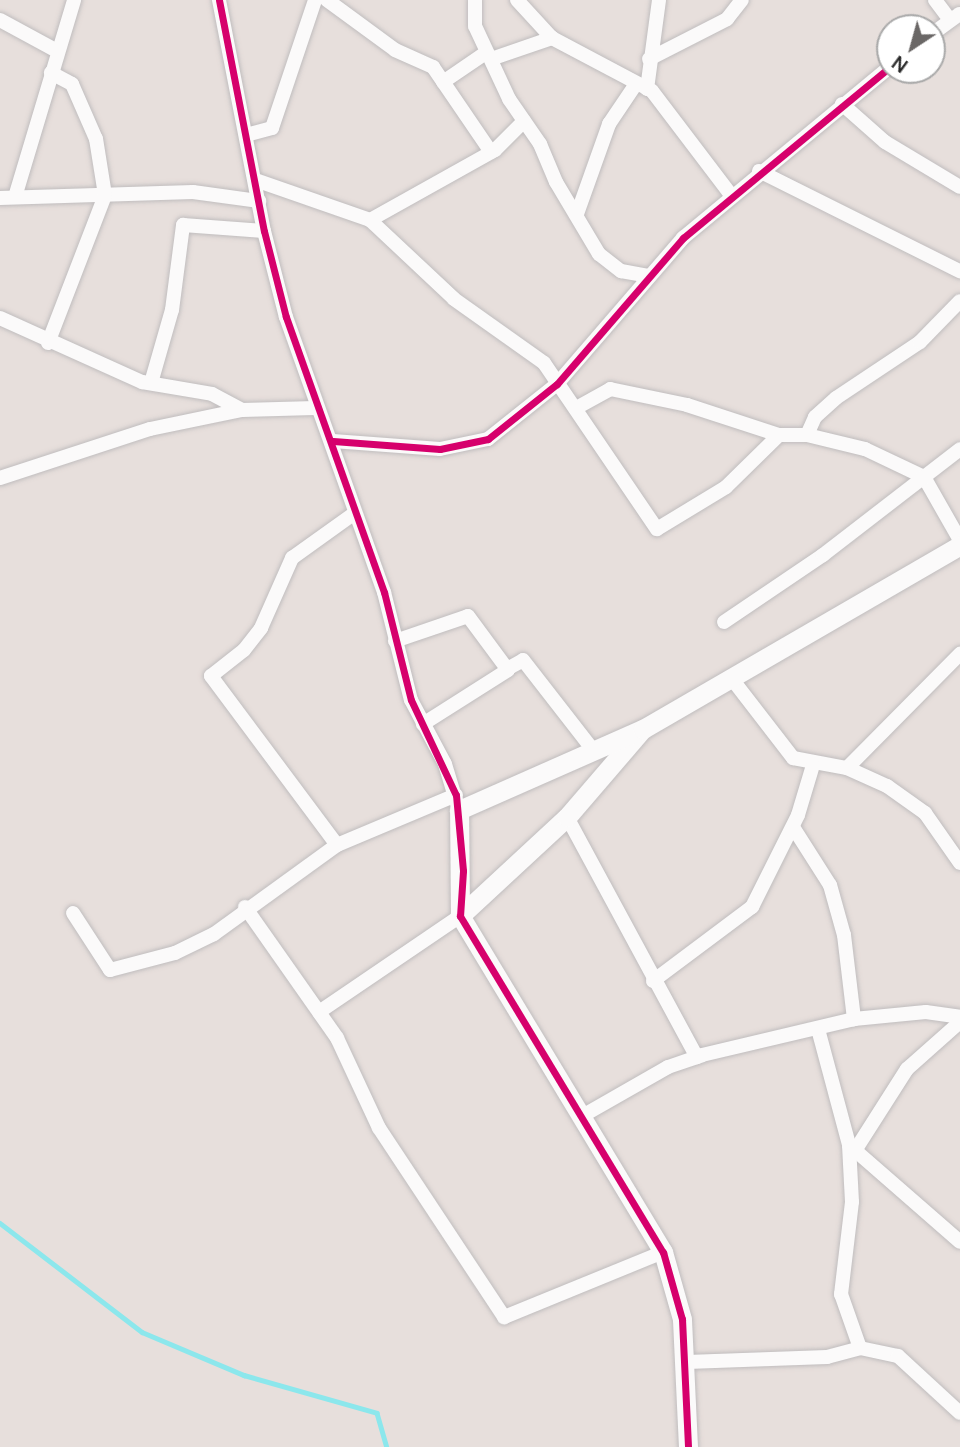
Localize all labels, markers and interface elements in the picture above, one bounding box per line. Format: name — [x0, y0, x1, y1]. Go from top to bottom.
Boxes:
north arrow — [876, 14, 946, 84]
text: N — [887, 50, 913, 79]

